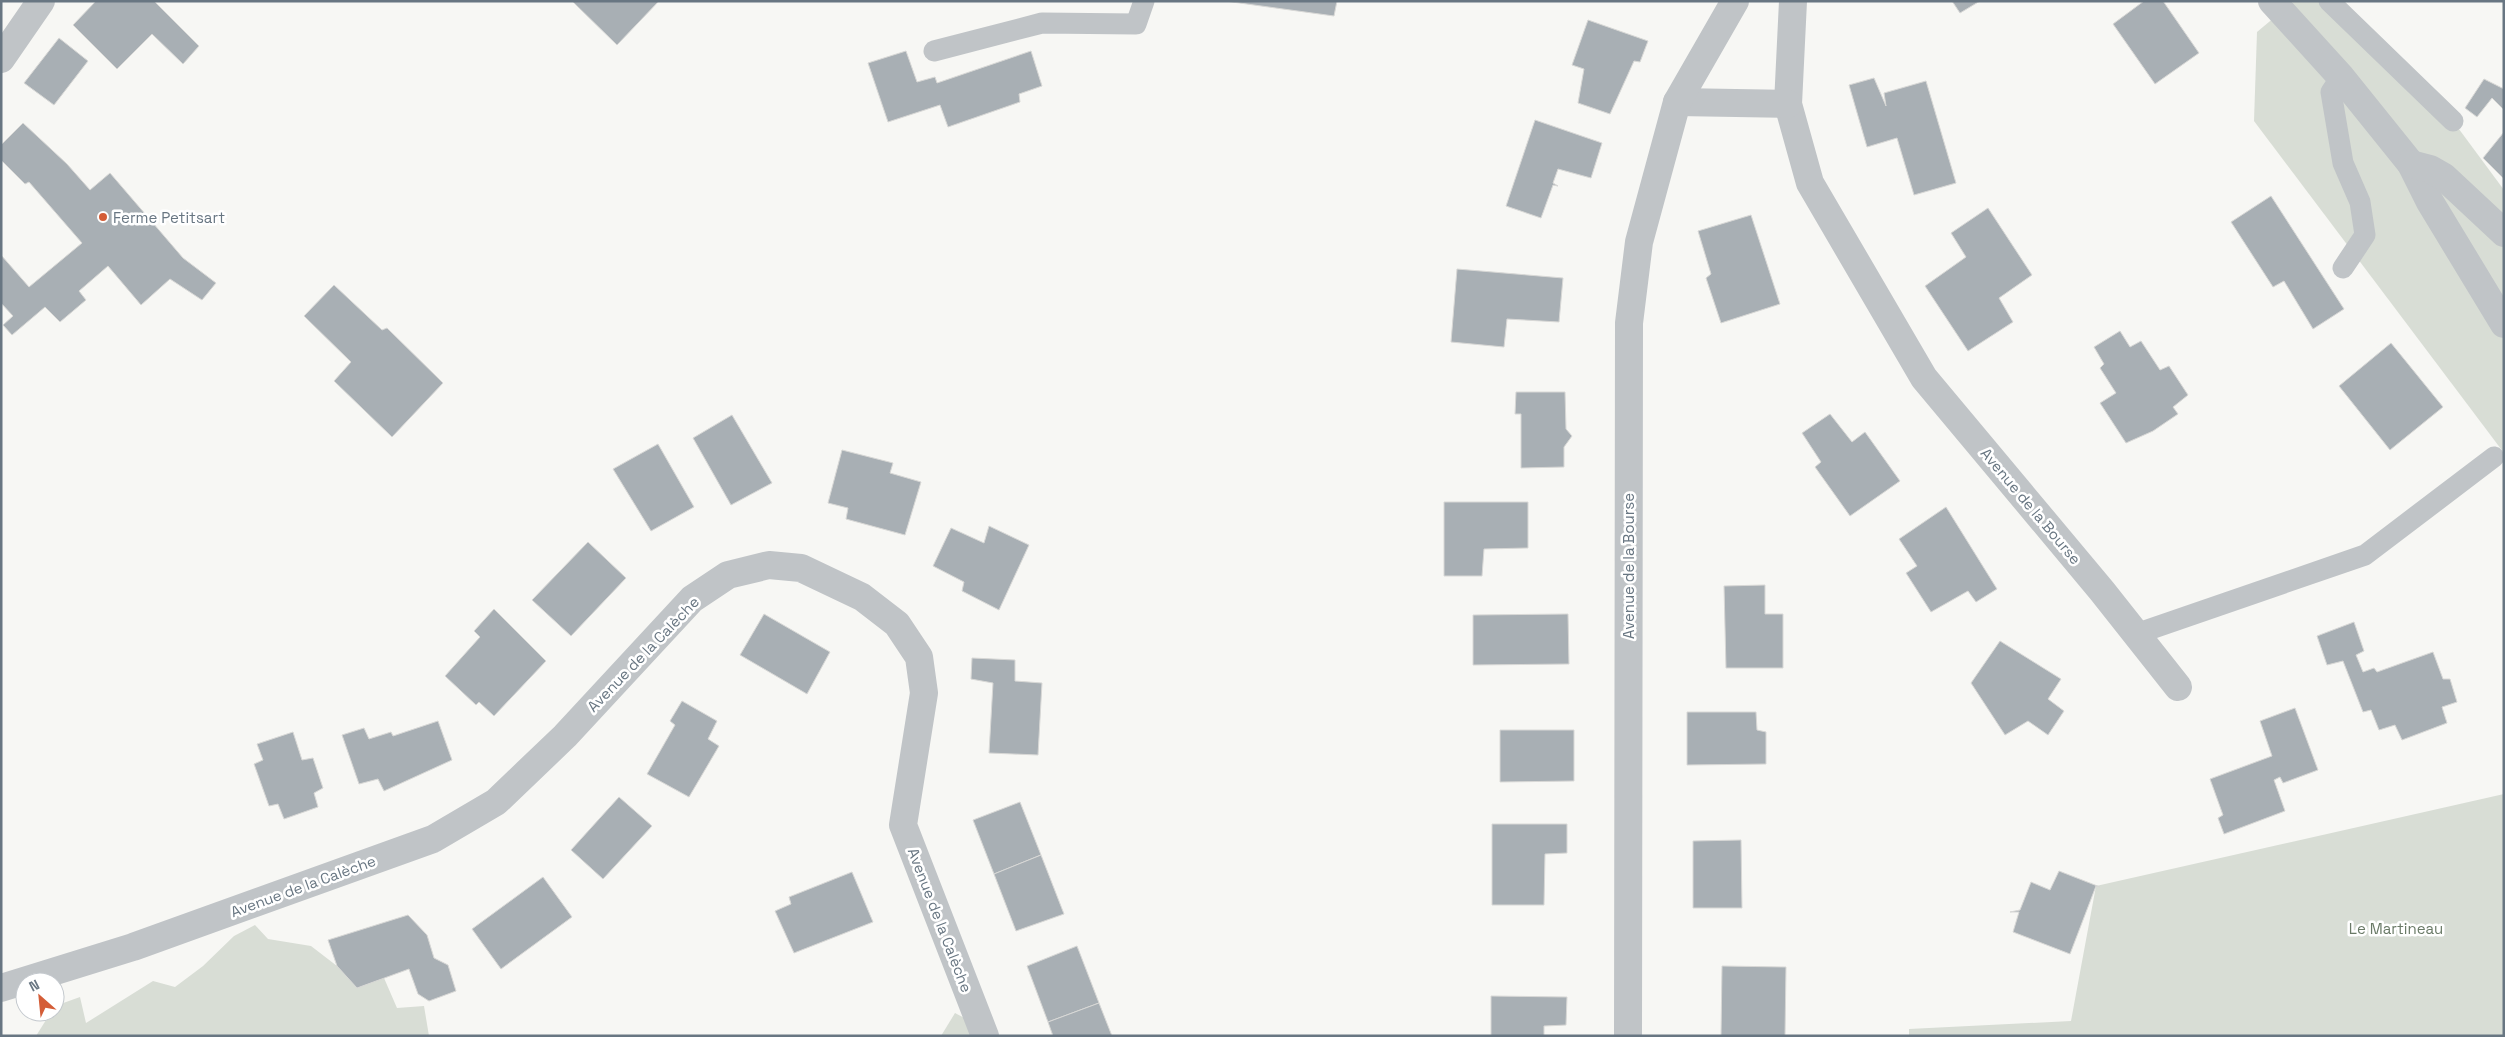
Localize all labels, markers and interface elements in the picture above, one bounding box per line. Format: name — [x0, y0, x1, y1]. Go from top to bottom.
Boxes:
place label: Ferme Petitsart — [113, 208, 225, 227]
marker: Ferme Petitsart — [97, 211, 109, 223]
street label: Avenue de la Bourse — [1977, 444, 2085, 568]
street label: Avenue de la Bourse — [1619, 493, 1638, 639]
street label: Avenue de la Calèche — [583, 592, 703, 716]
street label: Avenue de la Calèche — [904, 845, 976, 995]
street label: Avenue de la Calèche — [228, 851, 378, 921]
park label: Le Martineau — [2349, 919, 2443, 938]
north arrow — [15, 972, 65, 1022]
text: N — [26, 975, 42, 996]

